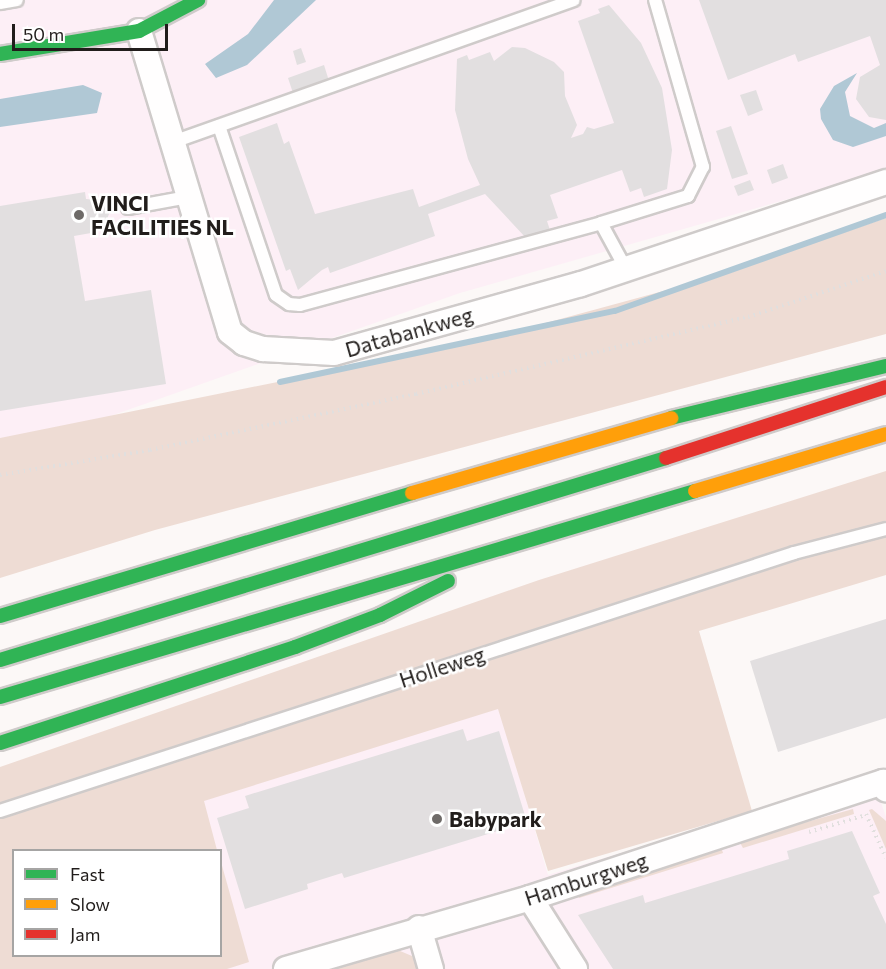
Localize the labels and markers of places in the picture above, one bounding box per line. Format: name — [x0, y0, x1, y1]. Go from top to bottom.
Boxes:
place label: VINCI FACILITIES NL — [91, 190, 234, 240]
marker: VINCI FACILITIES NL — [72, 208, 86, 222]
place label: Babypark — [449, 806, 542, 832]
marker: Babypark — [430, 812, 444, 826]

